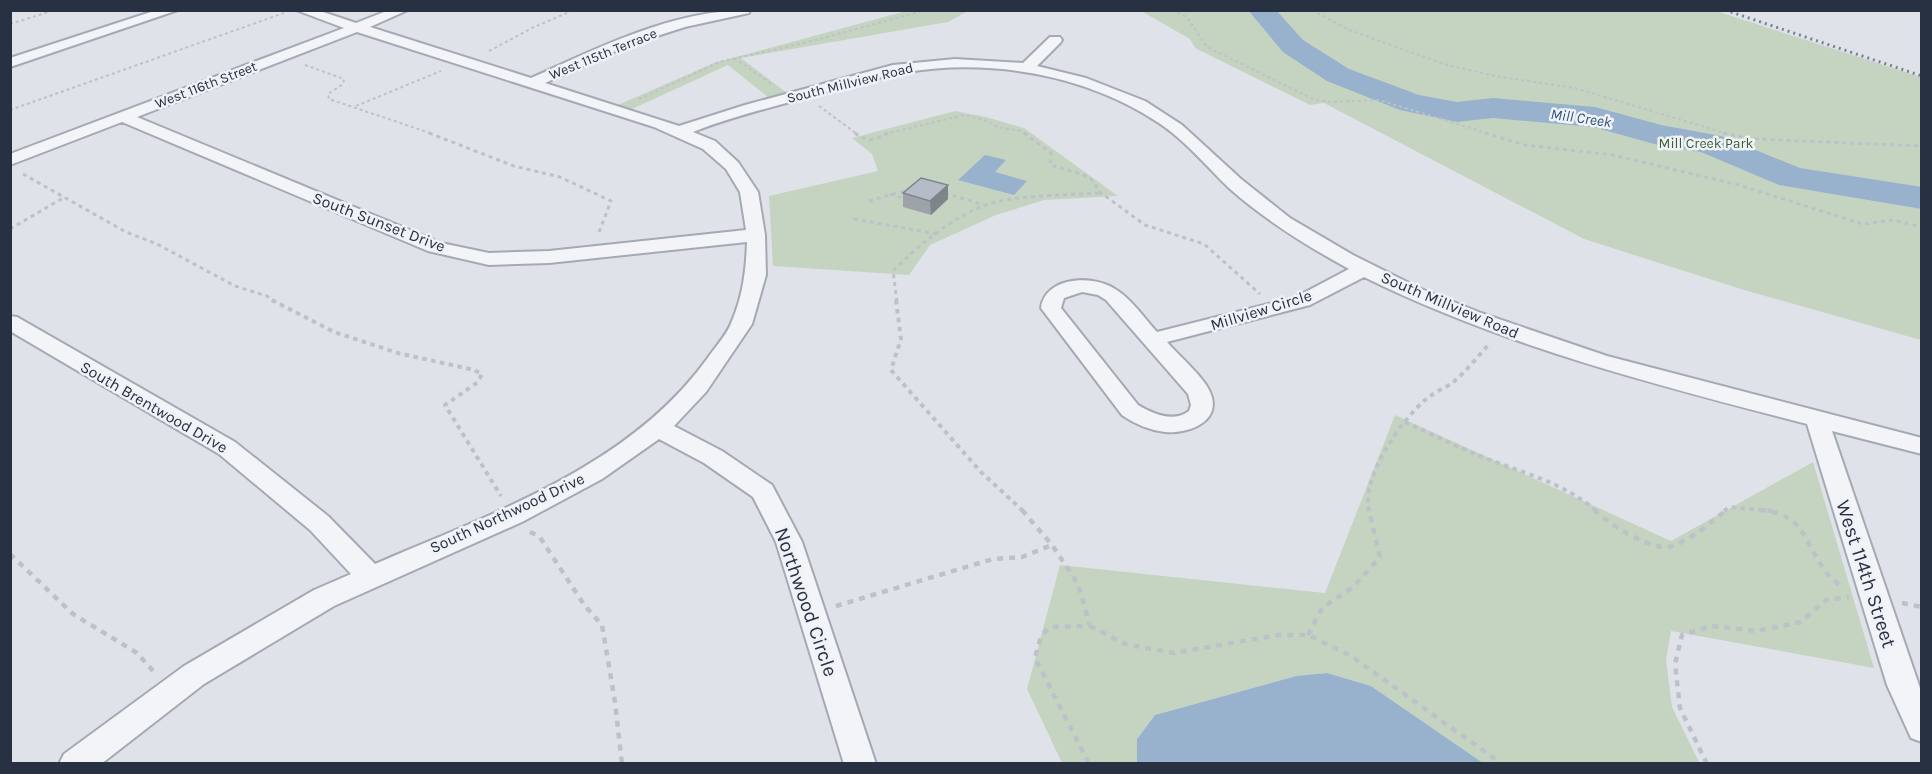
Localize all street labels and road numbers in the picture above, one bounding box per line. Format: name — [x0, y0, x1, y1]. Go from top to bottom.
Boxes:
street label: West 115th Terrace — [547, 25, 659, 83]
street label: West 116th Street — [153, 58, 259, 112]
street label: South Millview Road — [785, 59, 915, 107]
street label: South Sunset Drive — [310, 188, 448, 256]
street label: South Millview Road — [1378, 267, 1522, 343]
street label: Millview Circle — [1208, 286, 1314, 334]
street label: South Brentwood Drive — [77, 357, 231, 457]
street label: South Northwood Drive — [427, 469, 587, 557]
street label: West 114th Street — [1831, 497, 1901, 651]
street label: Northwood Circle — [770, 524, 842, 680]

